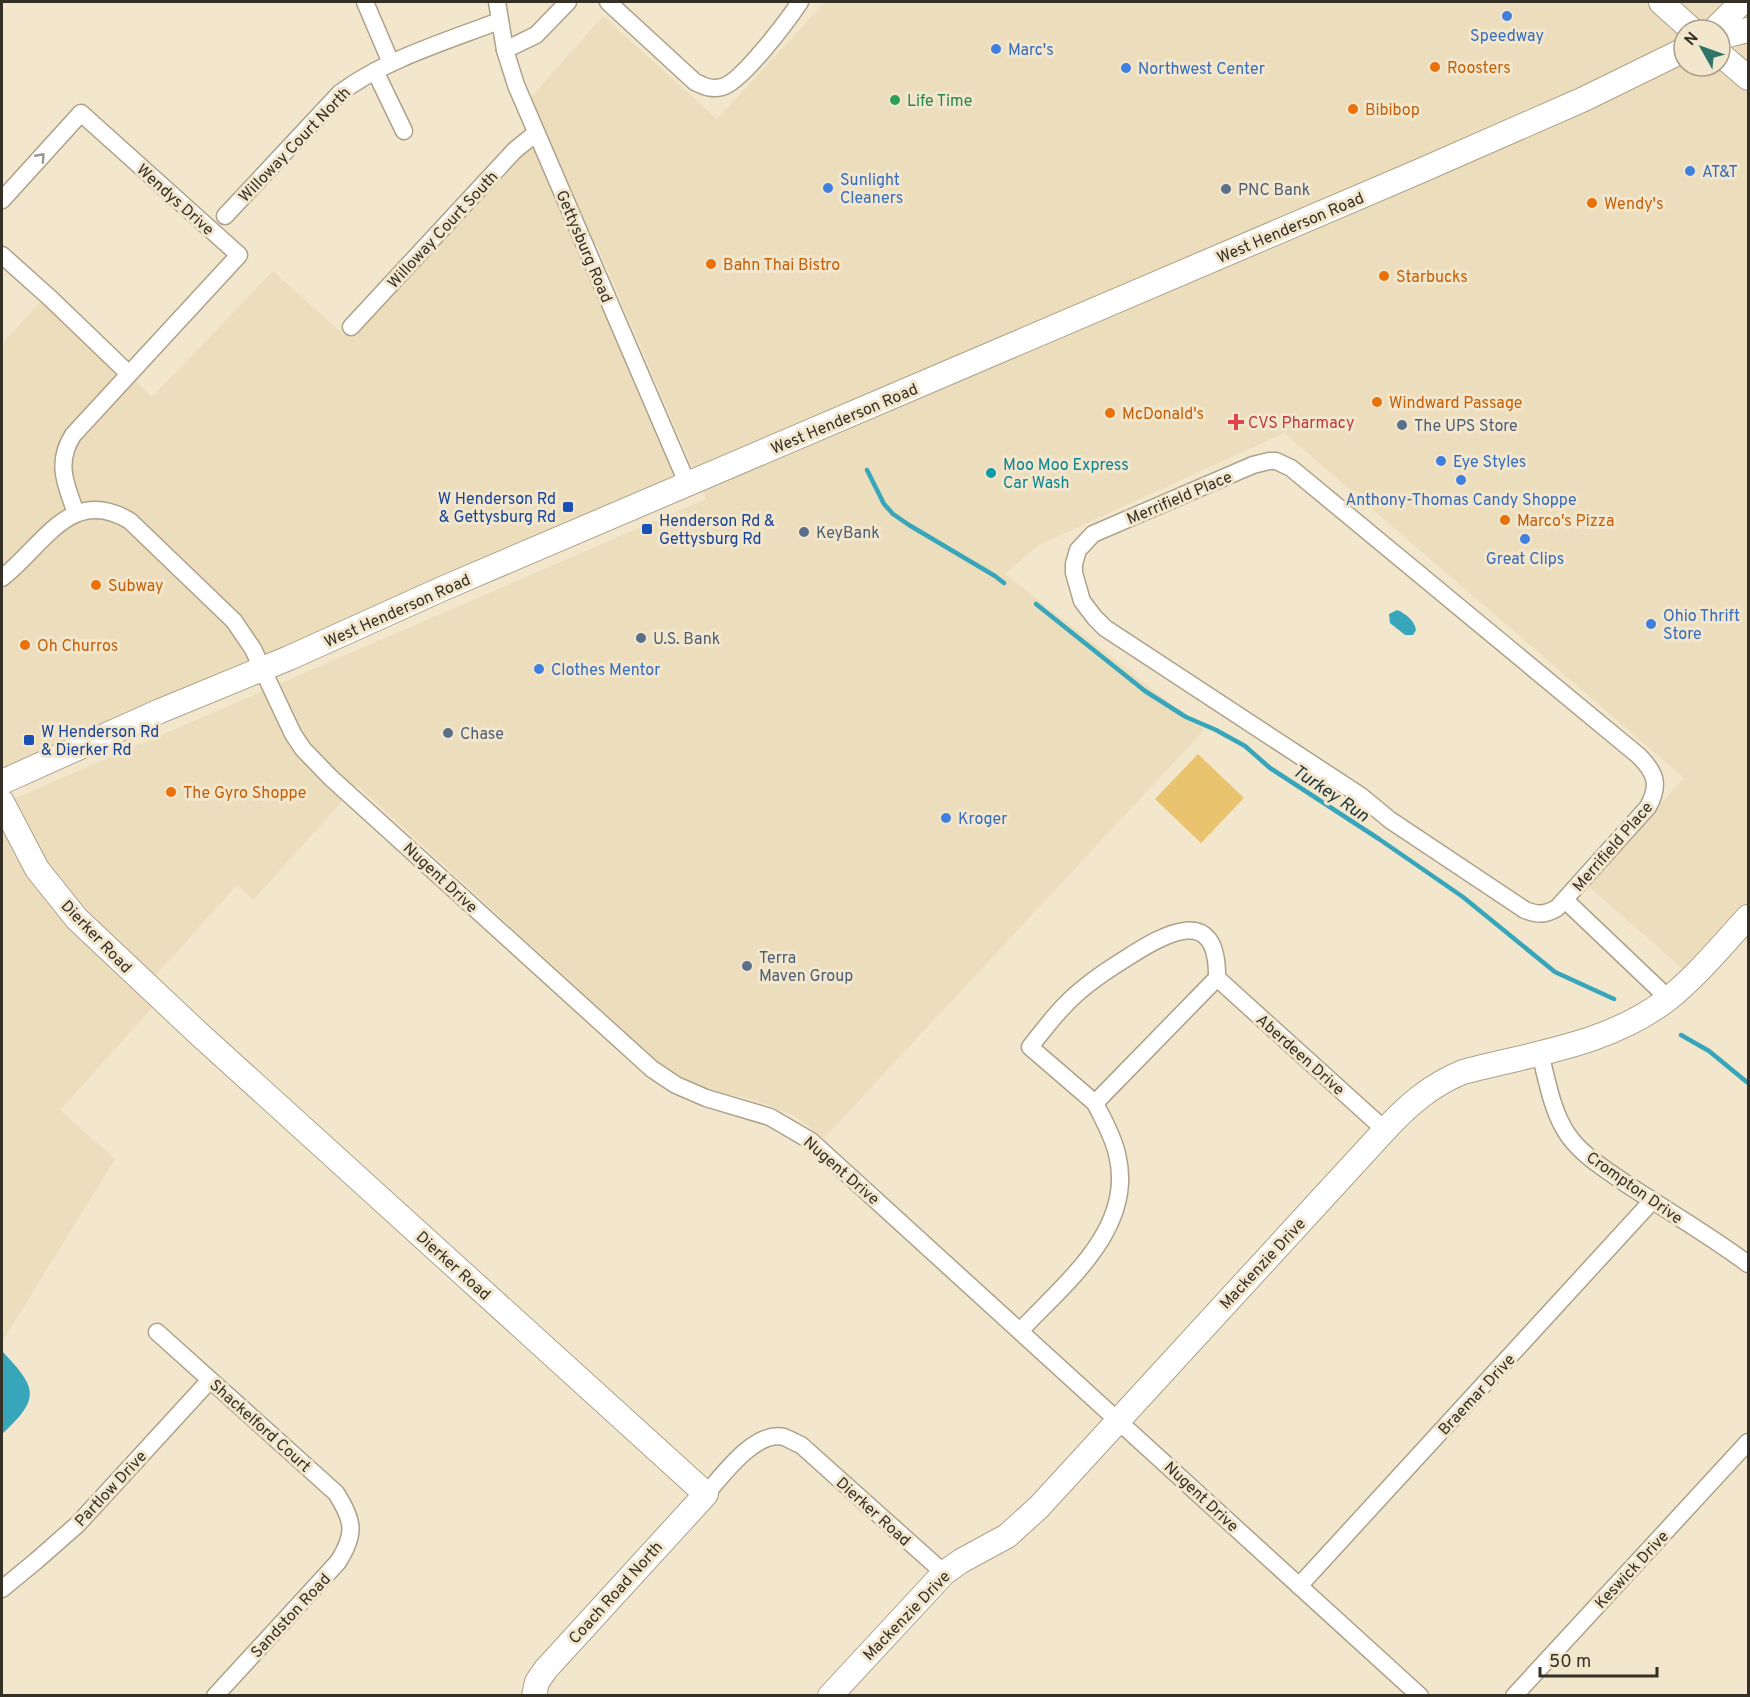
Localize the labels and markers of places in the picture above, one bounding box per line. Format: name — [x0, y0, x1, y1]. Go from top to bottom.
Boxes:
marker: Speedway — [1500, 9, 1514, 23]
place label: Speedway — [1470, 27, 1544, 47]
place label: Marc's — [1008, 41, 1054, 61]
marker: Marc's — [989, 42, 1003, 56]
place label: Roosters — [1447, 59, 1511, 79]
place label: Northwest Center — [1138, 60, 1265, 80]
marker: Roosters — [1428, 60, 1442, 74]
marker: Northwest Center — [1119, 61, 1133, 75]
place label: Life Time — [907, 92, 972, 112]
marker: Life Time — [888, 93, 902, 107]
place label: Bibibop — [1365, 101, 1420, 121]
marker: Bibibop — [1346, 102, 1360, 116]
place label: AT&T — [1702, 163, 1738, 183]
marker: AT&T — [1683, 164, 1697, 178]
place label: Sunlight Cleaners — [840, 171, 903, 209]
marker: Sunlight Cleaners — [821, 181, 835, 195]
place label: PNC Bank — [1238, 181, 1310, 201]
marker: PNC Bank — [1219, 182, 1233, 196]
place label: Wendy's — [1604, 195, 1664, 215]
marker: Wendy's — [1585, 196, 1599, 210]
place label: Bahn Thai Bistro — [723, 256, 840, 276]
marker: Bahn Thai Bistro — [704, 257, 718, 271]
place label: Starbucks — [1396, 268, 1468, 288]
marker: Starbucks — [1377, 269, 1391, 283]
place label: Windward Passage — [1389, 394, 1522, 414]
marker: Windward Passage — [1370, 395, 1384, 409]
place label: McDonald's — [1122, 405, 1204, 425]
marker: McDonald's — [1103, 406, 1117, 420]
place label: CVS Pharmacy — [1248, 414, 1354, 434]
marker: CVS Pharmacy — [1229, 415, 1243, 429]
place label: The UPS Store — [1414, 417, 1518, 437]
marker: The UPS Store — [1395, 418, 1409, 432]
place label: Eye Styles — [1453, 453, 1526, 473]
marker: Eye Styles — [1434, 454, 1448, 468]
place label: Moo Moo Express Car Wash — [1003, 456, 1129, 494]
marker: Moo Moo Express Car Wash — [984, 466, 998, 480]
marker: Anthony-Thomas Candy Shoppe — [1454, 473, 1468, 487]
place label: W Henderson Rd & Gettysburg Rd — [438, 490, 556, 528]
place label: Anthony-Thomas Candy Shoppe — [1345, 491, 1577, 511]
marker: W Henderson Rd & Gettysburg Rd — [561, 500, 575, 514]
place label: Henderson Rd & Gettysburg Rd — [659, 512, 775, 550]
place label: Marco's Pizza — [1517, 512, 1614, 532]
marker: Marco's Pizza — [1498, 513, 1512, 527]
marker: Henderson Rd & Gettysburg Rd — [640, 522, 654, 536]
place label: KeyBank — [816, 524, 880, 544]
marker: KeyBank — [797, 525, 811, 539]
marker: Great Clips — [1518, 532, 1532, 546]
place label: Great Clips — [1486, 550, 1564, 570]
place label: Subway — [108, 577, 164, 597]
marker: Subway — [89, 578, 103, 592]
place label: Ohio Thrift Store — [1663, 607, 1740, 645]
marker: Ohio Thrift Store — [1644, 617, 1658, 631]
place label: U.S. Bank — [653, 630, 720, 650]
marker: U.S. Bank — [634, 631, 648, 645]
place label: Oh Churros — [37, 637, 118, 657]
marker: Oh Churros — [18, 638, 32, 652]
place label: Clothes Mentor — [551, 661, 660, 681]
marker: Clothes Mentor — [532, 662, 546, 676]
place label: W Henderson Rd & Dierker Rd — [41, 723, 159, 761]
place label: Chase — [460, 725, 504, 745]
marker: Chase — [441, 726, 455, 740]
marker: W Henderson Rd & Dierker Rd — [22, 733, 36, 747]
place label: The Gyro Shoppe — [183, 784, 306, 804]
marker: The Gyro Shoppe — [164, 785, 178, 799]
place label: Kroger — [958, 810, 1008, 830]
marker: Kroger — [939, 811, 953, 825]
place label: Terra Maven Group — [759, 949, 853, 987]
marker: Terra Maven Group — [740, 959, 754, 973]

